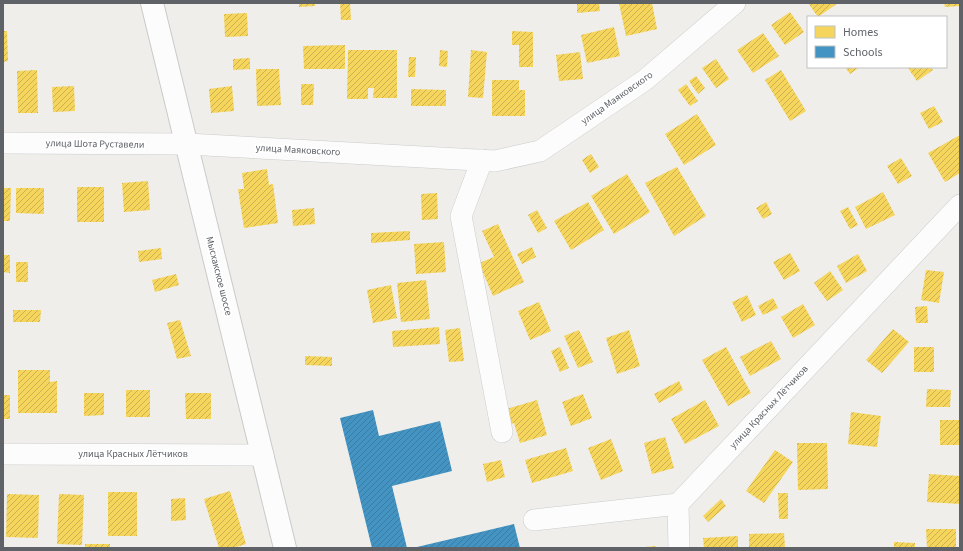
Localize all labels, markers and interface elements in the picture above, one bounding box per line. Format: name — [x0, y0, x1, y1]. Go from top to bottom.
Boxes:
legend — [807, 16, 947, 68]
text: Homes — [843, 24, 878, 41]
text: Schools — [843, 44, 883, 61]
street label: улица Маяковского — [578, 68, 656, 128]
street label: улица Шота Руставели — [45, 136, 145, 152]
street label: улица Маяковского — [255, 141, 341, 159]
street label: Мысхакское шоссе — [202, 235, 236, 317]
street label: улица Красных Лётчиков — [726, 362, 812, 452]
street label: улица Красных Лётчиков — [78, 447, 188, 461]

